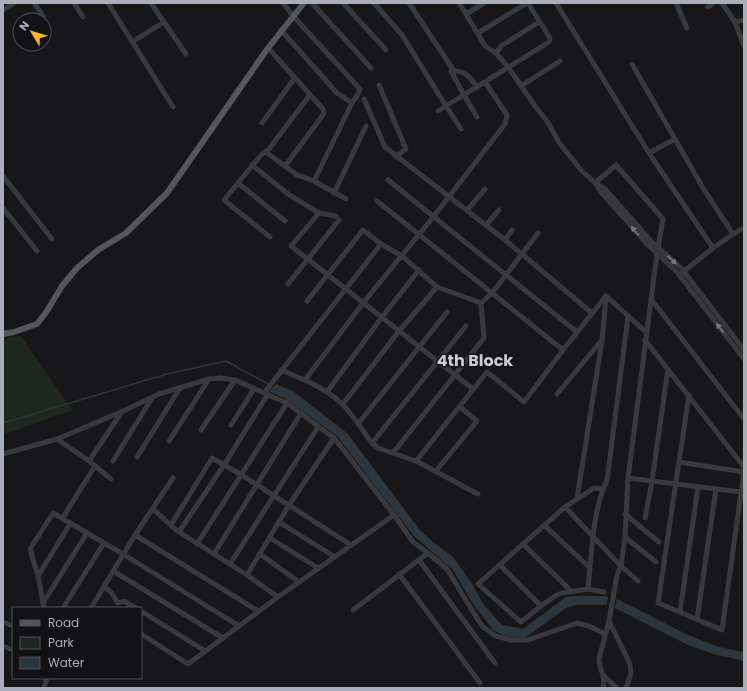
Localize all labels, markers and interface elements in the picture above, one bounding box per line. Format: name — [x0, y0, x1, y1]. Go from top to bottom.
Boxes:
north arrow — [12, 12, 52, 52]
text: N — [15, 18, 33, 34]
one-way arrow — [630, 225, 639, 236]
one-way arrow — [667, 255, 677, 265]
one-way arrow — [716, 323, 724, 334]
district label: 4th Block — [437, 349, 513, 372]
legend — [12, 607, 142, 679]
text: Road — [48, 614, 79, 631]
text: Park — [48, 634, 75, 651]
text: Water — [48, 654, 85, 671]

